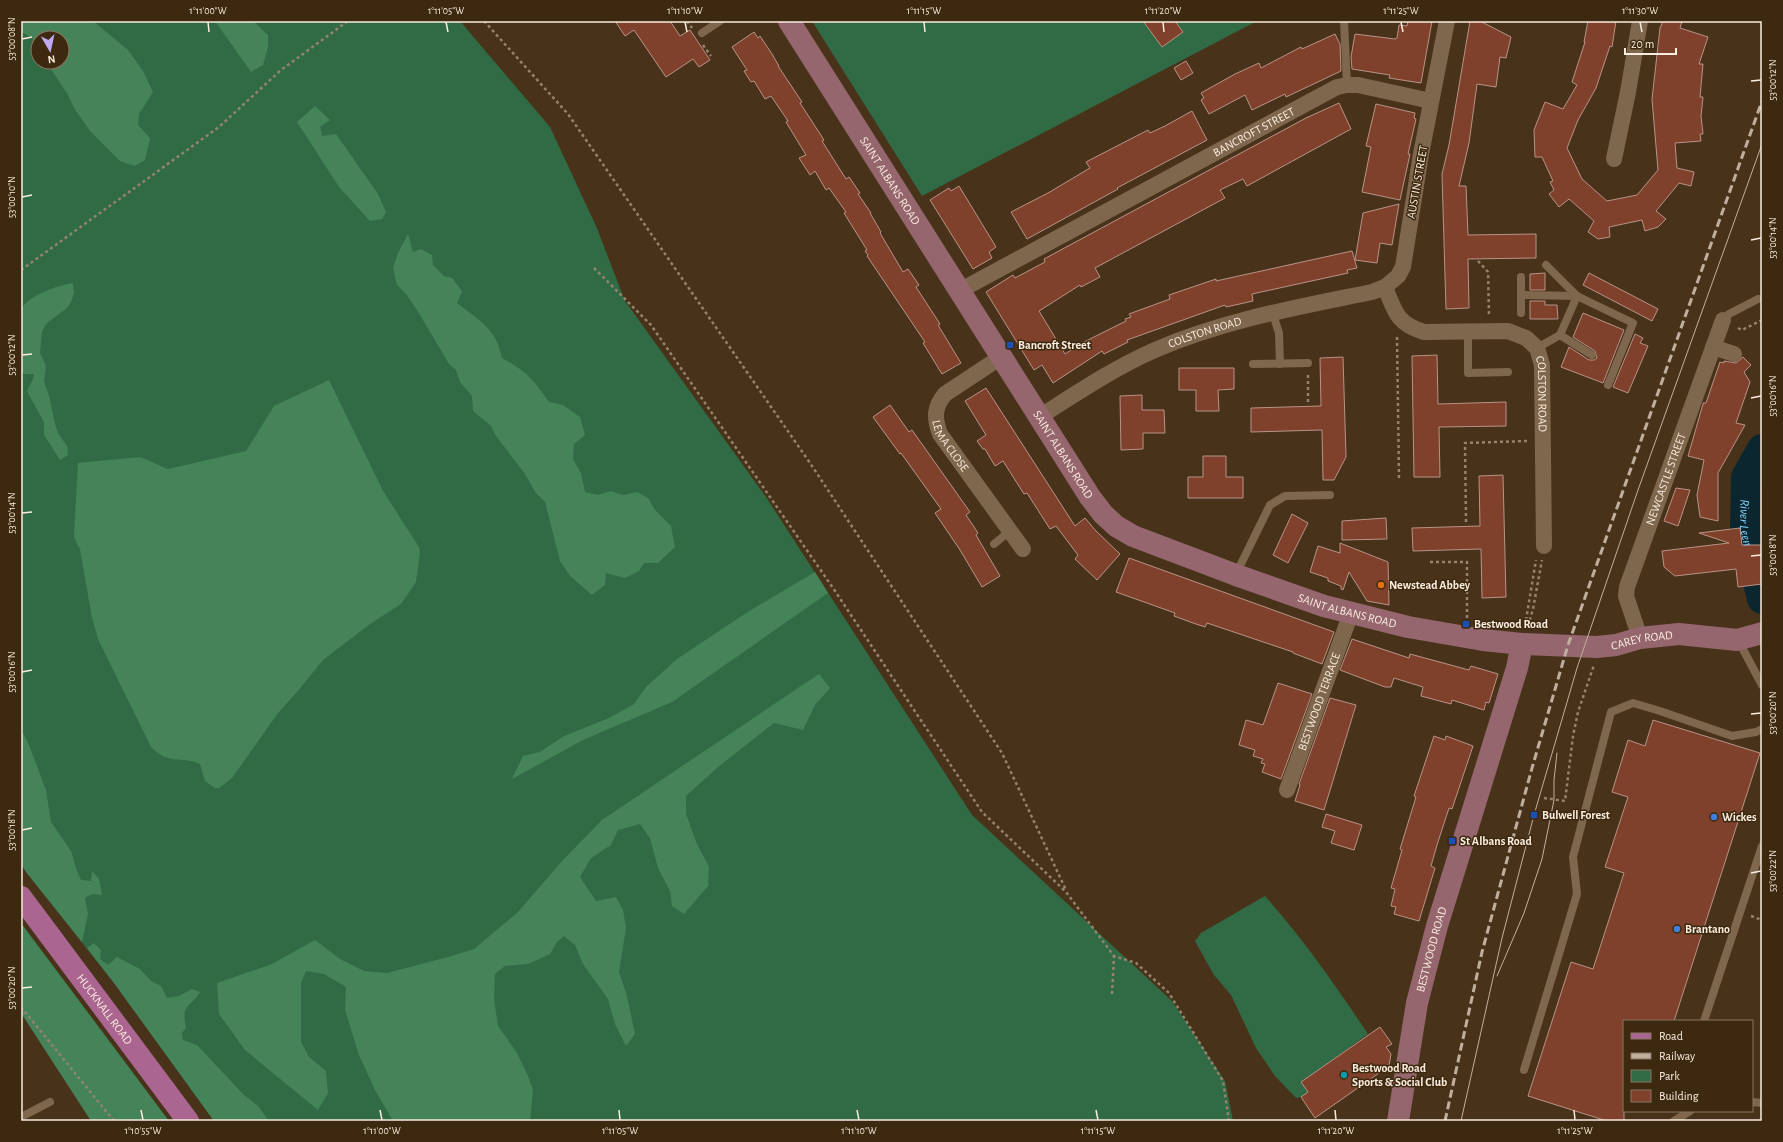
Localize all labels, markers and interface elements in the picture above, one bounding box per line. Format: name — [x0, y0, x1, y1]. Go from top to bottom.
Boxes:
text: 1°11'00"W — [189, 6, 227, 16]
text: 1°11'05"W — [428, 6, 464, 16]
text: 1°11'10"W — [667, 6, 703, 16]
text: 1°11'15"W — [907, 6, 941, 16]
text: 1°11'20"W — [1145, 6, 1181, 16]
text: 1°11'25"W — [1383, 6, 1419, 16]
text: 1°11'30"W — [1622, 6, 1658, 16]
text: 53°00'08"N — [7, 17, 17, 61]
north arrow — [30, 30, 70, 70]
scale bar — [1625, 30, 1676, 56]
text: 20 m — [1631, 38, 1654, 50]
text: N — [47, 53, 56, 65]
text: 53°00'12"N — [1768, 59, 1778, 101]
street label: BANCROFT STREET — [1211, 105, 1297, 159]
street label: SAINT ALBANS ROAD — [858, 135, 922, 227]
street label: AUSTIN STREET — [1405, 144, 1429, 220]
text: 53°00'10"N — [7, 176, 17, 218]
text: 53°00'14"N — [1768, 217, 1778, 259]
street label: COLSTON ROAD — [1166, 315, 1243, 350]
text: 53°00'12"N — [7, 334, 17, 376]
place label: Bancroft Street — [1018, 339, 1091, 351]
marker: Bancroft Street — [1005, 340, 1015, 350]
street label: COLSTON ROAD — [1534, 355, 1549, 432]
text: 53°00'16"N — [1768, 375, 1778, 417]
street label: SAINT ALBANS ROAD — [1031, 408, 1096, 501]
street label: LEMA CLOSE — [930, 419, 971, 474]
street label: NEWCASTLE STREET — [1644, 431, 1688, 527]
text: 53°00'14"N — [7, 492, 17, 534]
water label: River Leen — [1737, 499, 1754, 548]
text: 53°00'18"N — [1768, 534, 1778, 576]
place label: Newstead Abbey — [1389, 579, 1471, 592]
marker: Newstead Abbey — [1376, 580, 1386, 590]
street label: SAINT ALBANS ROAD — [1296, 591, 1398, 630]
place label: Bestwood Road — [1474, 618, 1549, 630]
marker: Bestwood Road — [1461, 619, 1471, 629]
street label: CAREY ROAD — [1611, 629, 1674, 651]
text: 53°00'16"N — [7, 651, 17, 693]
street label: BESTWOOD TERRACE — [1296, 651, 1342, 752]
text: 53°00'20"N — [1768, 692, 1778, 734]
text: 53°00'18"N — [7, 809, 17, 851]
place label: Bulwell Forest — [1542, 809, 1610, 821]
marker: Bulwell Forest — [1529, 810, 1539, 820]
place label: Wickes — [1722, 811, 1757, 823]
marker: Wickes — [1709, 812, 1719, 822]
place label: St Albans Road — [1460, 835, 1532, 847]
marker: St Albans Road — [1447, 836, 1457, 846]
text: 53°00'22"N — [1768, 850, 1778, 892]
street label: BESTWOOD ROAD — [1414, 905, 1449, 993]
place label: Brantano — [1685, 923, 1730, 935]
marker: Brantano — [1672, 924, 1682, 934]
text: 53°00'20"N — [7, 967, 17, 1009]
street label: HUCKNALL ROAD — [75, 972, 135, 1047]
legend — [1623, 1020, 1753, 1112]
text: Road — [1659, 1030, 1683, 1042]
text: Railway — [1659, 1050, 1695, 1063]
place label: Bestwood Road Sports & Social Club — [1352, 1062, 1447, 1088]
marker: Bestwood Road Sports & Social Club — [1339, 1070, 1349, 1080]
text: Park — [1659, 1070, 1680, 1082]
text: Building — [1659, 1090, 1699, 1102]
text: 1°10'55"W — [125, 1126, 162, 1136]
text: 1°11'00"W — [363, 1126, 401, 1136]
text: 1°11'05"W — [602, 1126, 638, 1136]
text: 1°11'10"W — [841, 1126, 877, 1136]
text: 1°11'15"W — [1081, 1126, 1115, 1136]
text: 1°11'20"W — [1318, 1126, 1354, 1136]
text: 1°11'25"W — [1557, 1126, 1593, 1136]

